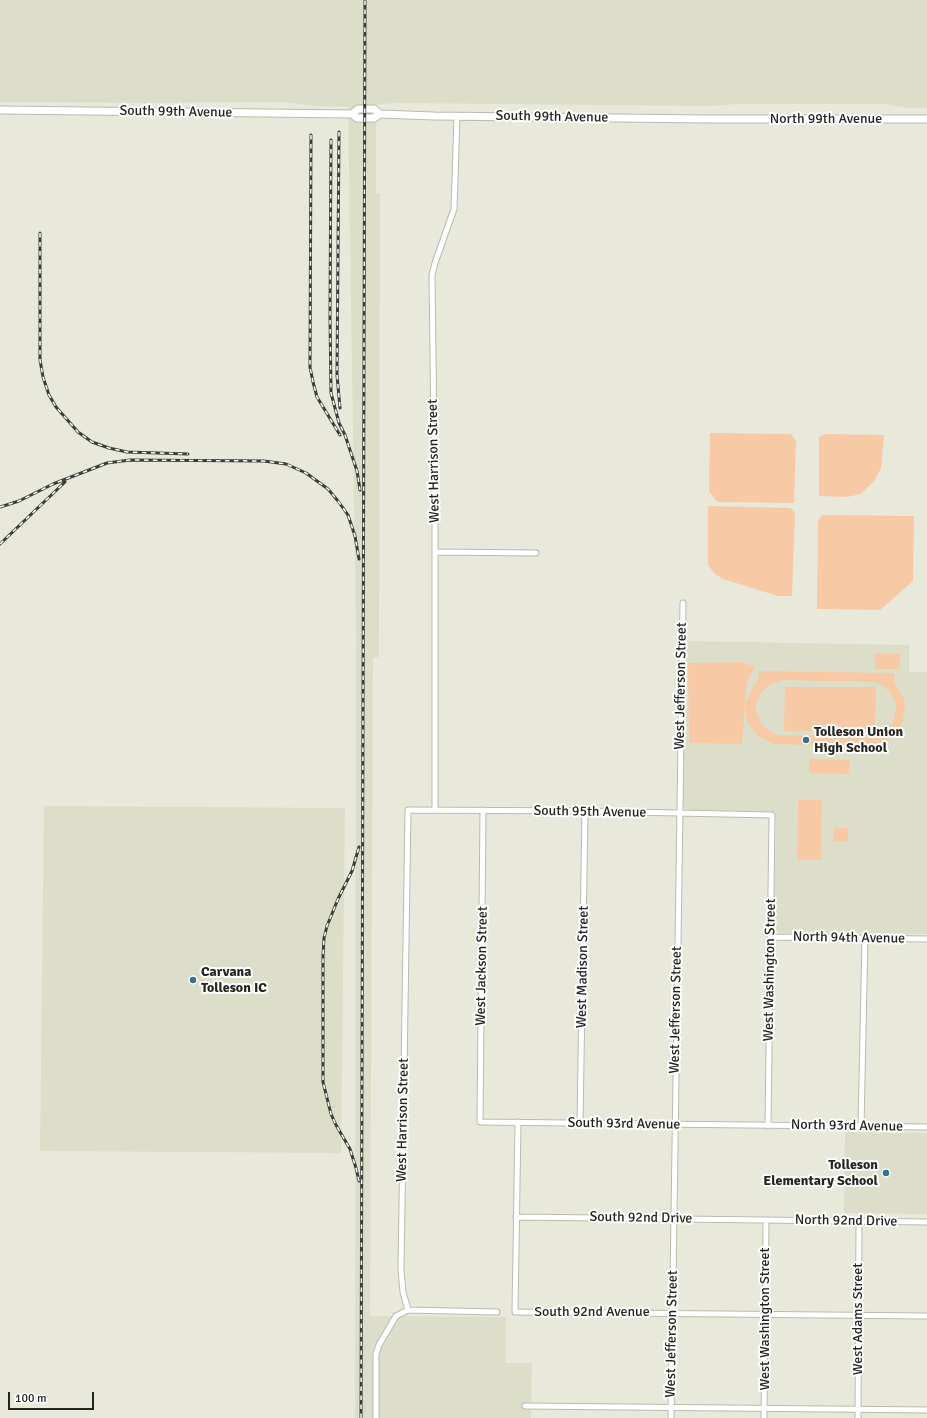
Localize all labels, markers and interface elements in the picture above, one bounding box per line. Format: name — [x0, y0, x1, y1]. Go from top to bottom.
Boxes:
street label: South 99th Avenue — [119, 103, 233, 121]
street label: South 99th Avenue — [495, 108, 609, 126]
street label: North 99th Avenue — [770, 111, 882, 127]
street label: West Harrison Street — [425, 399, 443, 523]
street label: West Jefferson Street — [671, 622, 691, 750]
place label: Tolleson Union High School — [814, 724, 903, 756]
marker: Tolleson Union High School — [801, 735, 811, 745]
street label: South 95th Avenue — [533, 803, 647, 821]
street label: West Washington Street — [760, 898, 780, 1042]
street label: West Jackson Street — [473, 906, 491, 1026]
street label: West Madison Street — [574, 906, 592, 1028]
street label: North 94th Avenue — [793, 929, 905, 947]
street label: West Jefferson Street — [666, 946, 686, 1074]
place label: Carvana Tolleson IC — [201, 964, 267, 996]
marker: Carvana Tolleson IC — [188, 975, 198, 985]
street label: West Harrison Street — [394, 1058, 412, 1182]
street label: South 93rd Avenue — [567, 1115, 681, 1133]
street label: North 93rd Avenue — [791, 1117, 903, 1135]
place label: Tolleson Elementary School — [763, 1157, 878, 1190]
marker: Tolleson Elementary School — [881, 1168, 891, 1178]
street label: South 92nd Drive — [589, 1209, 693, 1227]
street label: North 92nd Drive — [795, 1212, 897, 1230]
street label: West Washington Street — [757, 1248, 773, 1390]
street label: West Adams Street — [850, 1263, 866, 1375]
street label: West Jefferson Street — [662, 1270, 682, 1398]
street label: South 92nd Avenue — [534, 1304, 650, 1320]
scale bar — [10, 1384, 96, 1410]
text: 100 m — [15, 1391, 47, 1406]

